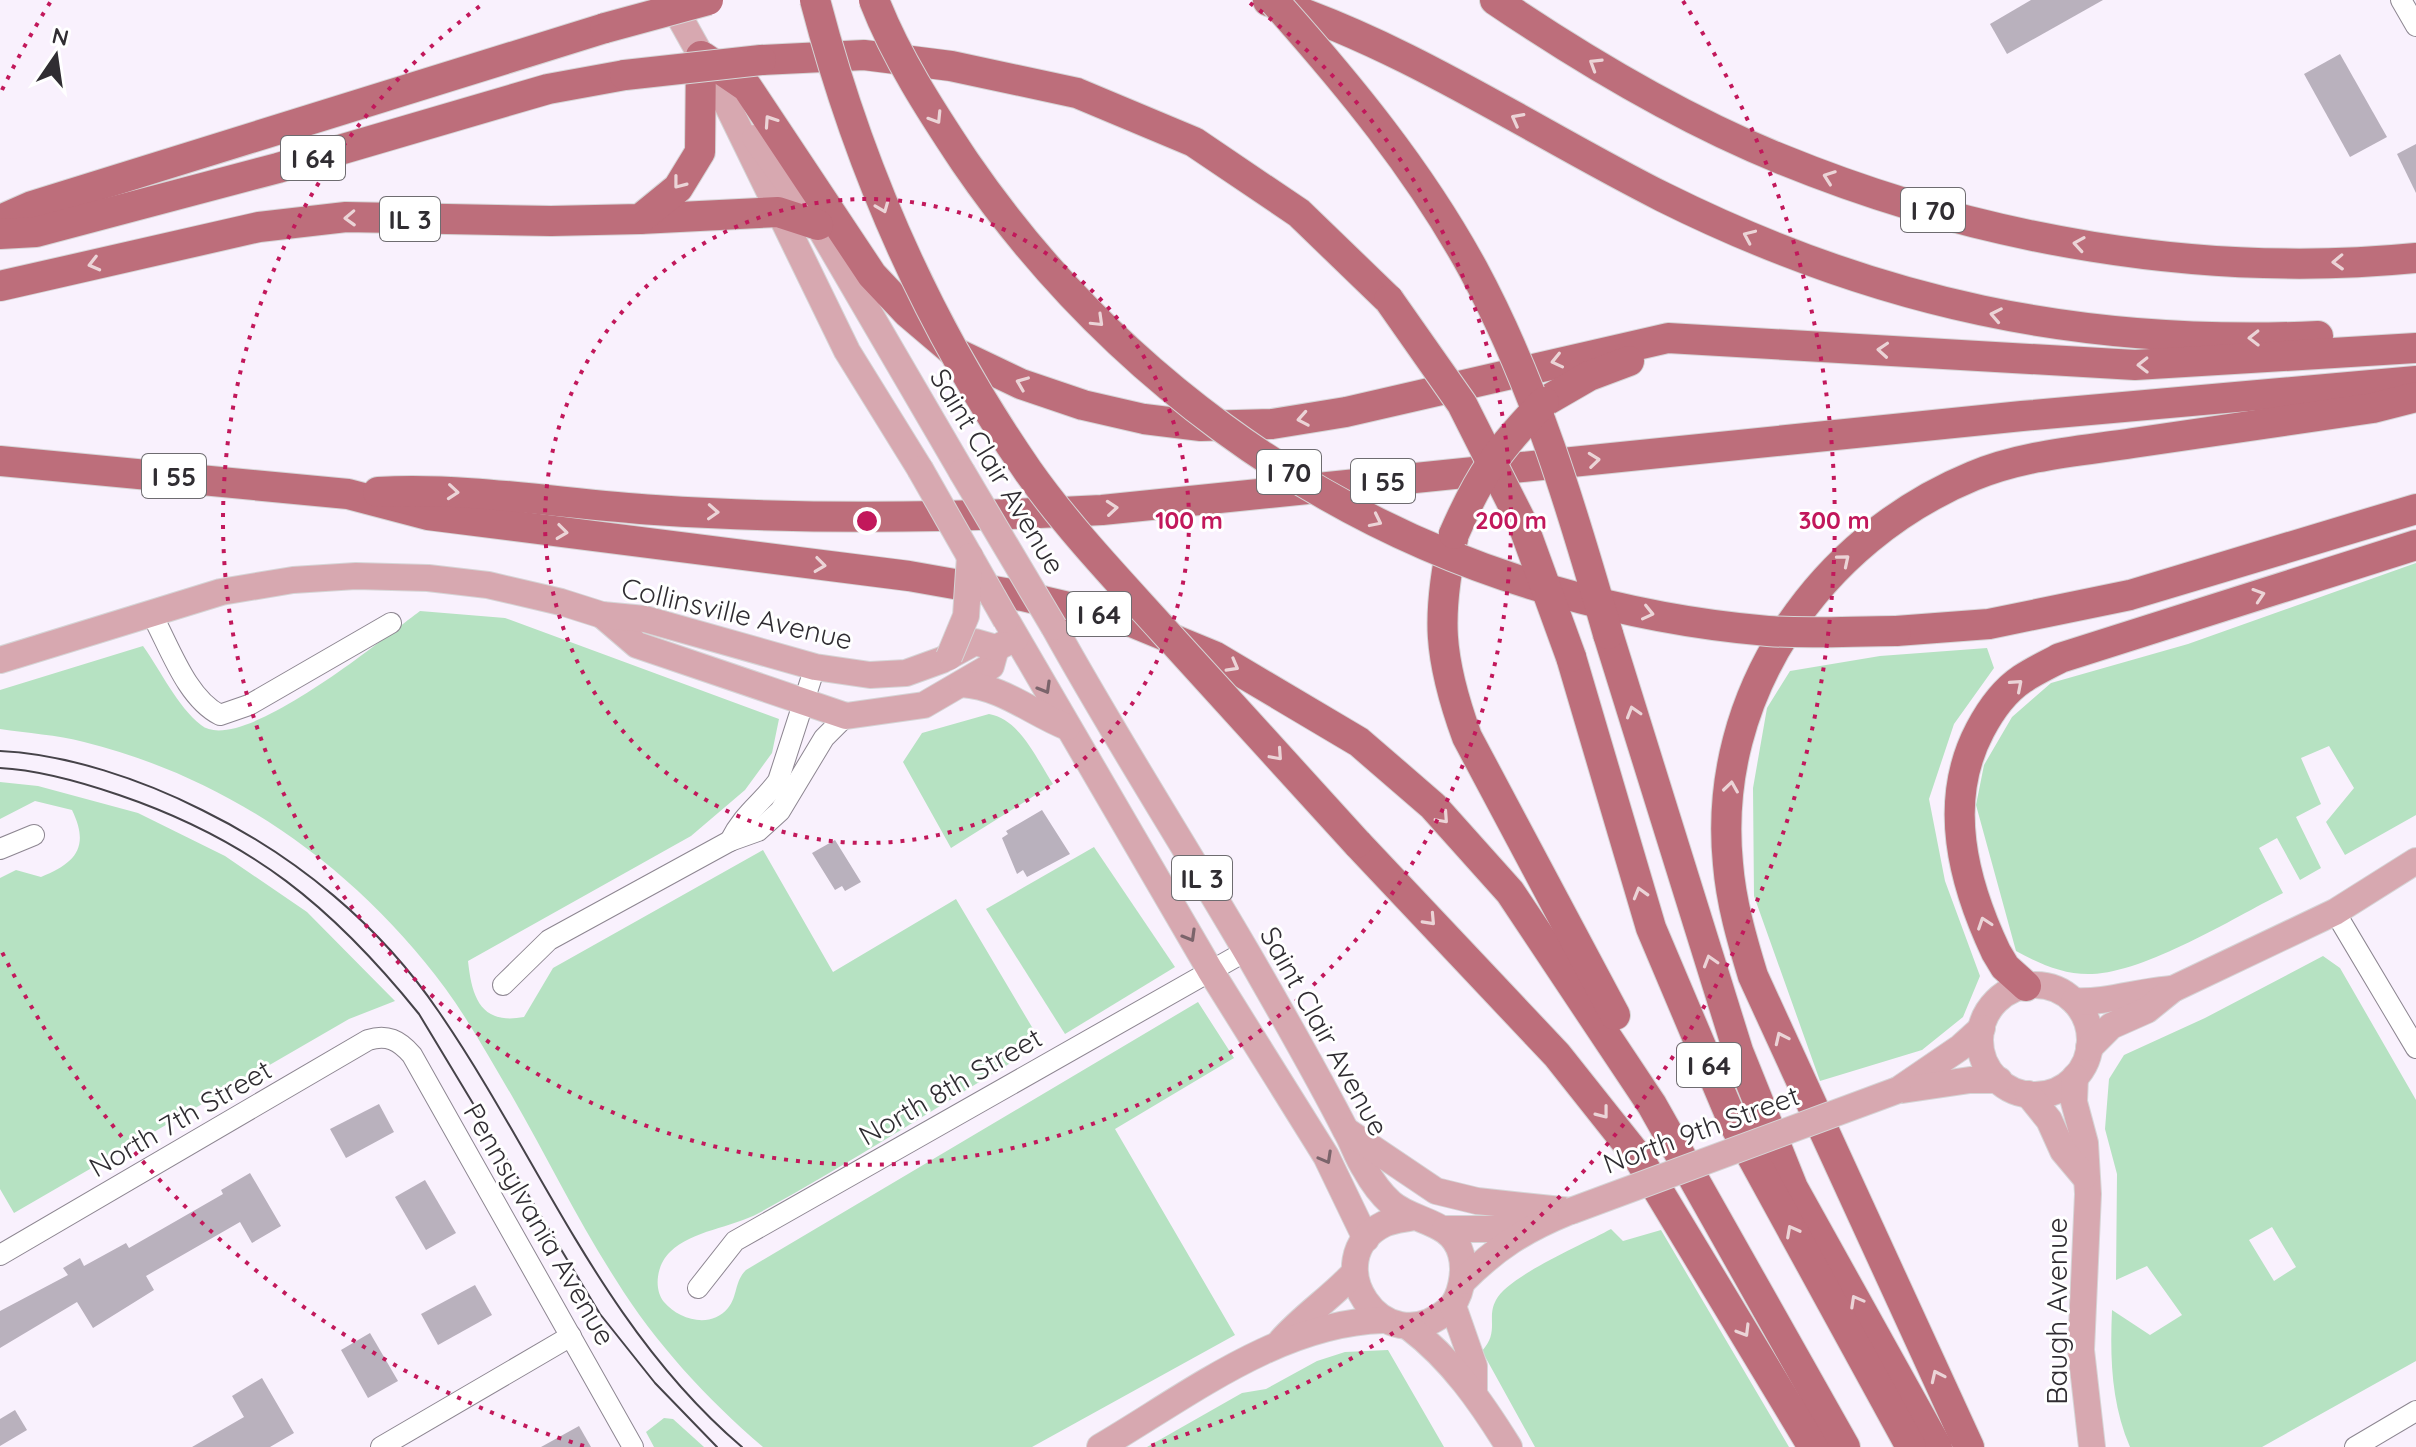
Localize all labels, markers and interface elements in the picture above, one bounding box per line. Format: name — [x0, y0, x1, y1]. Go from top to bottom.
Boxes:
north arrow — [16, 16, 96, 96]
text: N — [49, 21, 72, 52]
one-way arrow — [1589, 58, 1604, 73]
one-way arrow — [927, 109, 942, 124]
one-way arrow — [1511, 113, 1525, 128]
one-way arrow — [765, 115, 780, 129]
road number: I 64 — [281, 136, 345, 180]
one-way arrow — [1822, 170, 1836, 187]
one-way arrow — [675, 174, 689, 189]
road number: I 70 — [1901, 188, 1965, 232]
road number: IL 3 — [380, 197, 440, 241]
one-way arrow — [873, 199, 890, 213]
one-way arrow — [343, 210, 356, 227]
one-way arrow — [1743, 229, 1757, 245]
one-way arrow — [2072, 236, 2086, 253]
one-way arrow — [2331, 253, 2344, 270]
one-way arrow — [88, 254, 102, 271]
one-way arrow — [1990, 307, 2003, 324]
one-way arrow — [1089, 312, 1103, 326]
one-way arrow — [2247, 329, 2260, 346]
one-way arrow — [1876, 342, 1889, 359]
one-way arrow — [1550, 352, 1564, 369]
one-way arrow — [2136, 356, 2149, 374]
street label: Saint Clair Avenue — [923, 362, 1073, 580]
one-way arrow — [1016, 376, 1030, 393]
one-way arrow — [1297, 410, 1310, 427]
road number: I 70 — [1257, 450, 1321, 494]
one-way arrow — [1588, 451, 1601, 468]
road number: I 55 — [142, 454, 206, 498]
road number: I 55 — [1351, 459, 1415, 503]
one-way arrow — [447, 483, 460, 500]
one-way arrow — [1106, 500, 1119, 517]
one-way arrow — [707, 504, 720, 521]
text: 100 m — [1155, 505, 1223, 535]
text: 200 m — [1475, 505, 1547, 535]
text: 300 m — [1798, 505, 1870, 535]
centre of rings — [853, 507, 881, 535]
one-way arrow — [1367, 511, 1382, 527]
one-way arrow — [555, 523, 569, 540]
one-way arrow — [1834, 555, 1849, 570]
one-way arrow — [813, 556, 827, 573]
street label: Collinsville Avenue — [618, 569, 856, 657]
one-way arrow — [2252, 588, 2266, 604]
road number: I 64 — [1067, 592, 1131, 636]
one-way arrow — [1640, 604, 1654, 621]
one-way arrow — [1224, 656, 1239, 672]
one-way arrow — [1035, 679, 1051, 693]
one-way arrow — [2008, 680, 2023, 695]
one-way arrow — [1626, 706, 1642, 720]
one-way arrow — [1268, 746, 1282, 761]
one-way arrow — [1722, 781, 1739, 794]
one-way arrow — [1433, 808, 1447, 823]
road number: IL 3 — [1172, 856, 1232, 900]
one-way arrow — [1633, 886, 1649, 900]
one-way arrow — [1420, 911, 1435, 925]
one-way arrow — [1977, 917, 1993, 931]
street label: Saint Clair Avenue — [1253, 920, 1397, 1142]
one-way arrow — [1180, 928, 1196, 942]
one-way arrow — [1703, 954, 1719, 968]
street label: North 8th Street — [852, 1019, 1048, 1153]
one-way arrow — [1775, 1032, 1791, 1046]
road number: I 64 — [1677, 1043, 1741, 1087]
street label: North 7th Street — [82, 1052, 278, 1184]
street label: North 9th Street — [1598, 1077, 1804, 1181]
street label: Pennsylvania Avenue — [456, 1097, 624, 1351]
one-way arrow — [1593, 1104, 1608, 1118]
one-way arrow — [1316, 1149, 1332, 1163]
street label: Baugh Avenue — [2039, 1217, 2074, 1405]
one-way arrow — [1787, 1225, 1802, 1240]
one-way arrow — [1850, 1295, 1866, 1310]
one-way arrow — [1734, 1322, 1750, 1337]
one-way arrow — [1930, 1370, 1946, 1384]

